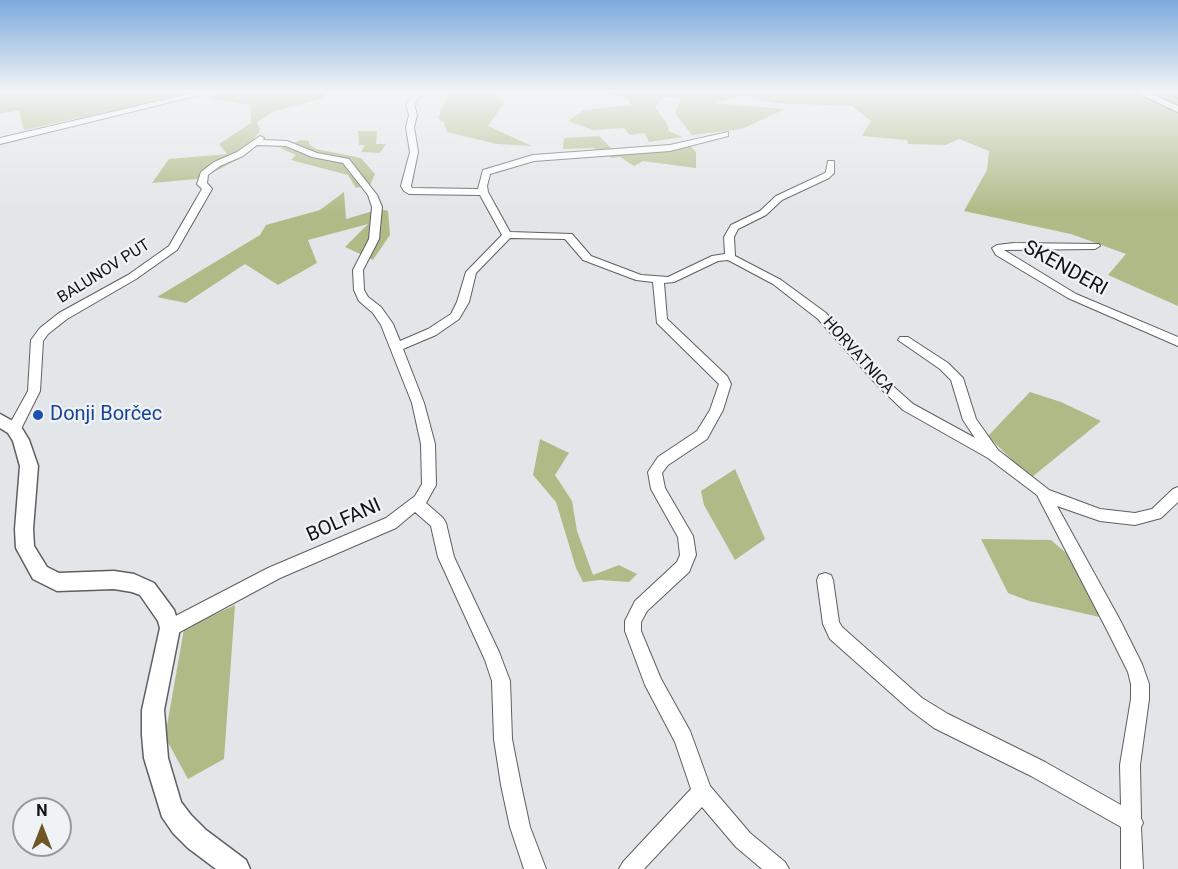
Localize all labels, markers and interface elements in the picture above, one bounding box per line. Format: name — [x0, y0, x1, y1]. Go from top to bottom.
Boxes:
street label: BALUNOV PUT — [54, 236, 154, 308]
street label: SKENDERI — [1019, 236, 1111, 302]
street label: HORVATNICA — [818, 313, 898, 399]
place label: Donji Borčec — [50, 403, 162, 427]
marker: Donji Borčec — [31, 408, 45, 422]
street label: BOLFANI — [303, 494, 385, 548]
north arrow — [12, 797, 72, 857]
text: N — [36, 801, 48, 820]

